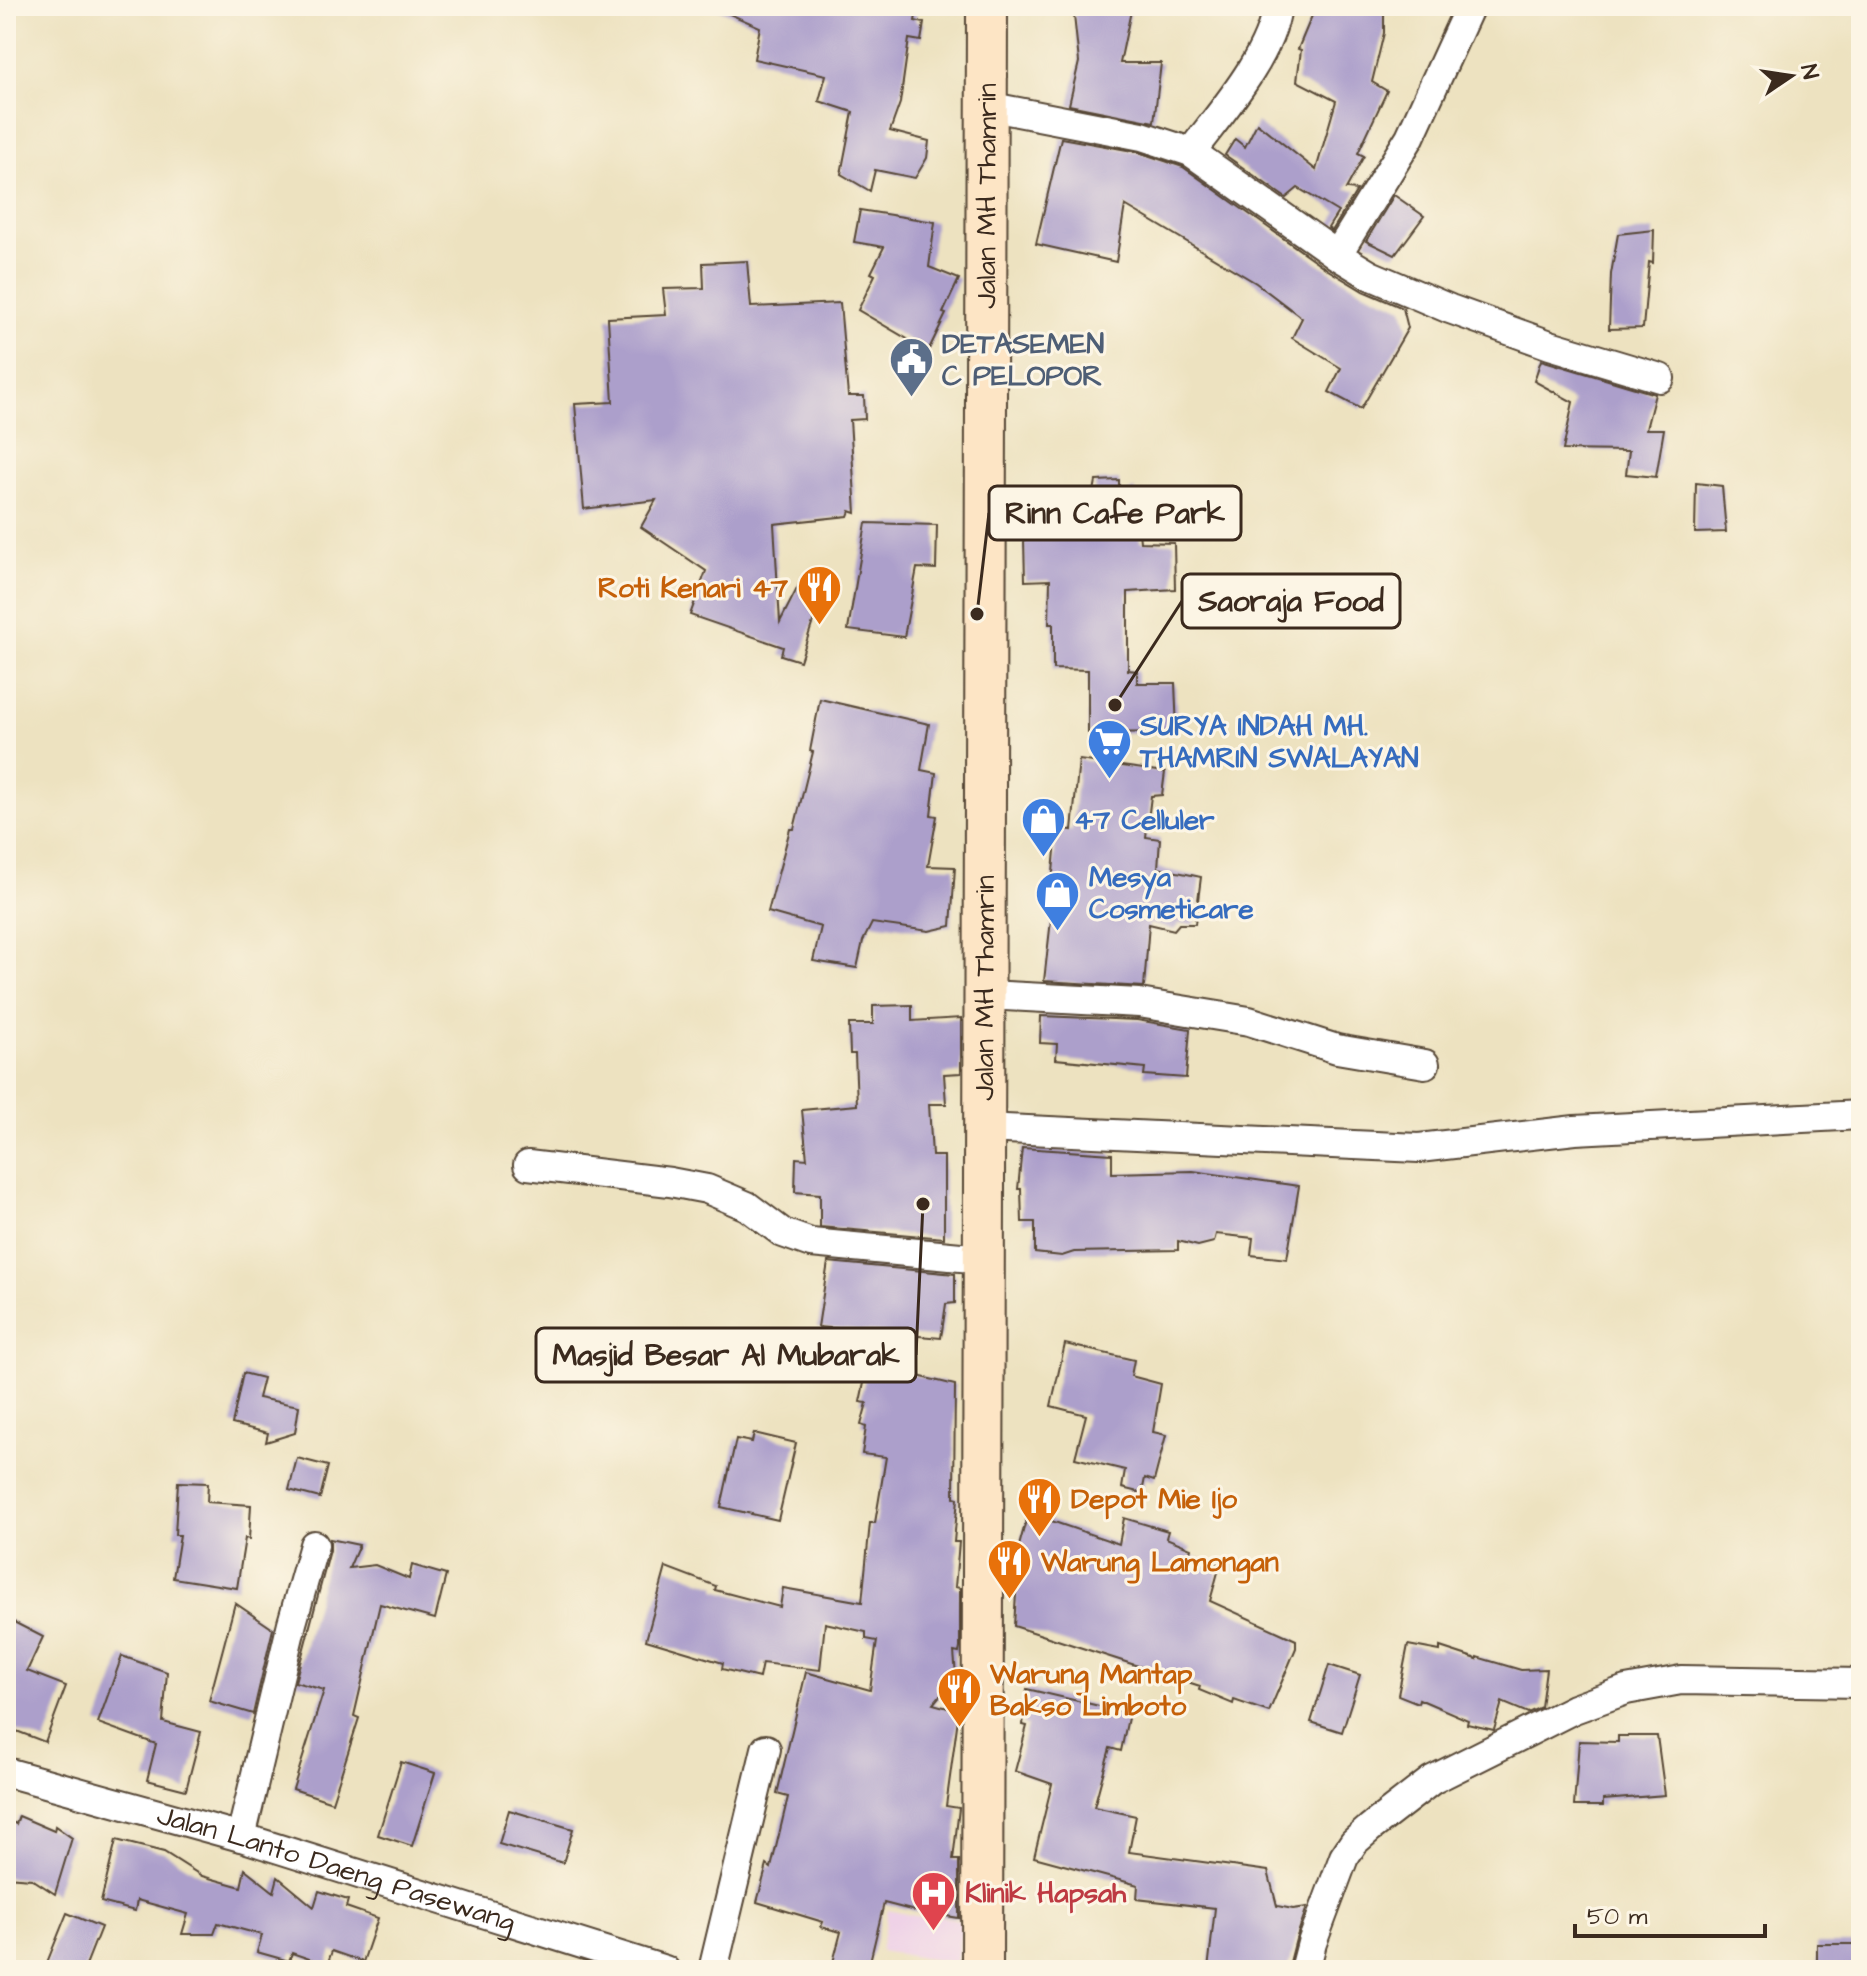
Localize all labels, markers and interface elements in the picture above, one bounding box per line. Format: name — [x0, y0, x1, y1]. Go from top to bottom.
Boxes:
north arrow — [1751, 36, 1831, 116]
text: N — [1792, 62, 1826, 82]
street label: Jalan MH Thamrin — [967, 83, 1006, 309]
place label: DETASEMEN C PELOPOR — [942, 325, 1104, 396]
public building icon: DETASEMEN C PELOPOR — [887, 336, 935, 399]
callout: Rinn Cafe Park — [989, 486, 1241, 540]
text: Rinn Cafe Park — [1005, 493, 1226, 535]
restaurant icon: Roti Kenari 47 — [795, 564, 843, 627]
place label: Roti Kenari 47 — [598, 569, 789, 608]
callout: Saoraja Food — [1182, 574, 1400, 628]
text: Saoraja Food — [1197, 581, 1384, 623]
place label: SURYA INDAH MH. THAMRIN SWALAYAN — [1139, 707, 1419, 778]
supermarket icon: SURYA INDAH MH. THAMRIN SWALAYAN — [1085, 718, 1133, 781]
shop icon: 47 Celluler — [1019, 796, 1067, 859]
place label: 47 Celluler — [1074, 801, 1215, 840]
place label: Mesya Cosmeticare — [1089, 858, 1254, 929]
shop icon: Mesya Cosmeticare — [1034, 869, 1082, 932]
street label: Jalan MH Thamrin — [965, 875, 1004, 1101]
callout: Masjid Besar Al Mubarak — [536, 1328, 916, 1382]
text: Masjid Besar Al Mubarak — [552, 1335, 900, 1377]
restaurant icon: Depot Mie Ijo — [1016, 1475, 1064, 1538]
place label: Depot Mie Ijo — [1071, 1480, 1237, 1520]
restaurant icon: Warung Lamongan — [986, 1538, 1034, 1601]
place label: Warung Lamongan — [1040, 1543, 1279, 1584]
place label: Warung Mantap Bakso Limboto — [989, 1655, 1193, 1726]
restaurant icon: Warung Mantap Bakso Limboto — [935, 1666, 983, 1729]
street label: Jalan Lanto Daeng Pasewang — [153, 1795, 520, 1942]
hospital icon: Klinik Hapsah — [910, 1869, 958, 1932]
place label: Klinik Hapsah — [965, 1874, 1127, 1914]
scale bar — [1575, 1888, 1765, 1938]
text: 50 m — [1587, 1900, 1648, 1934]

